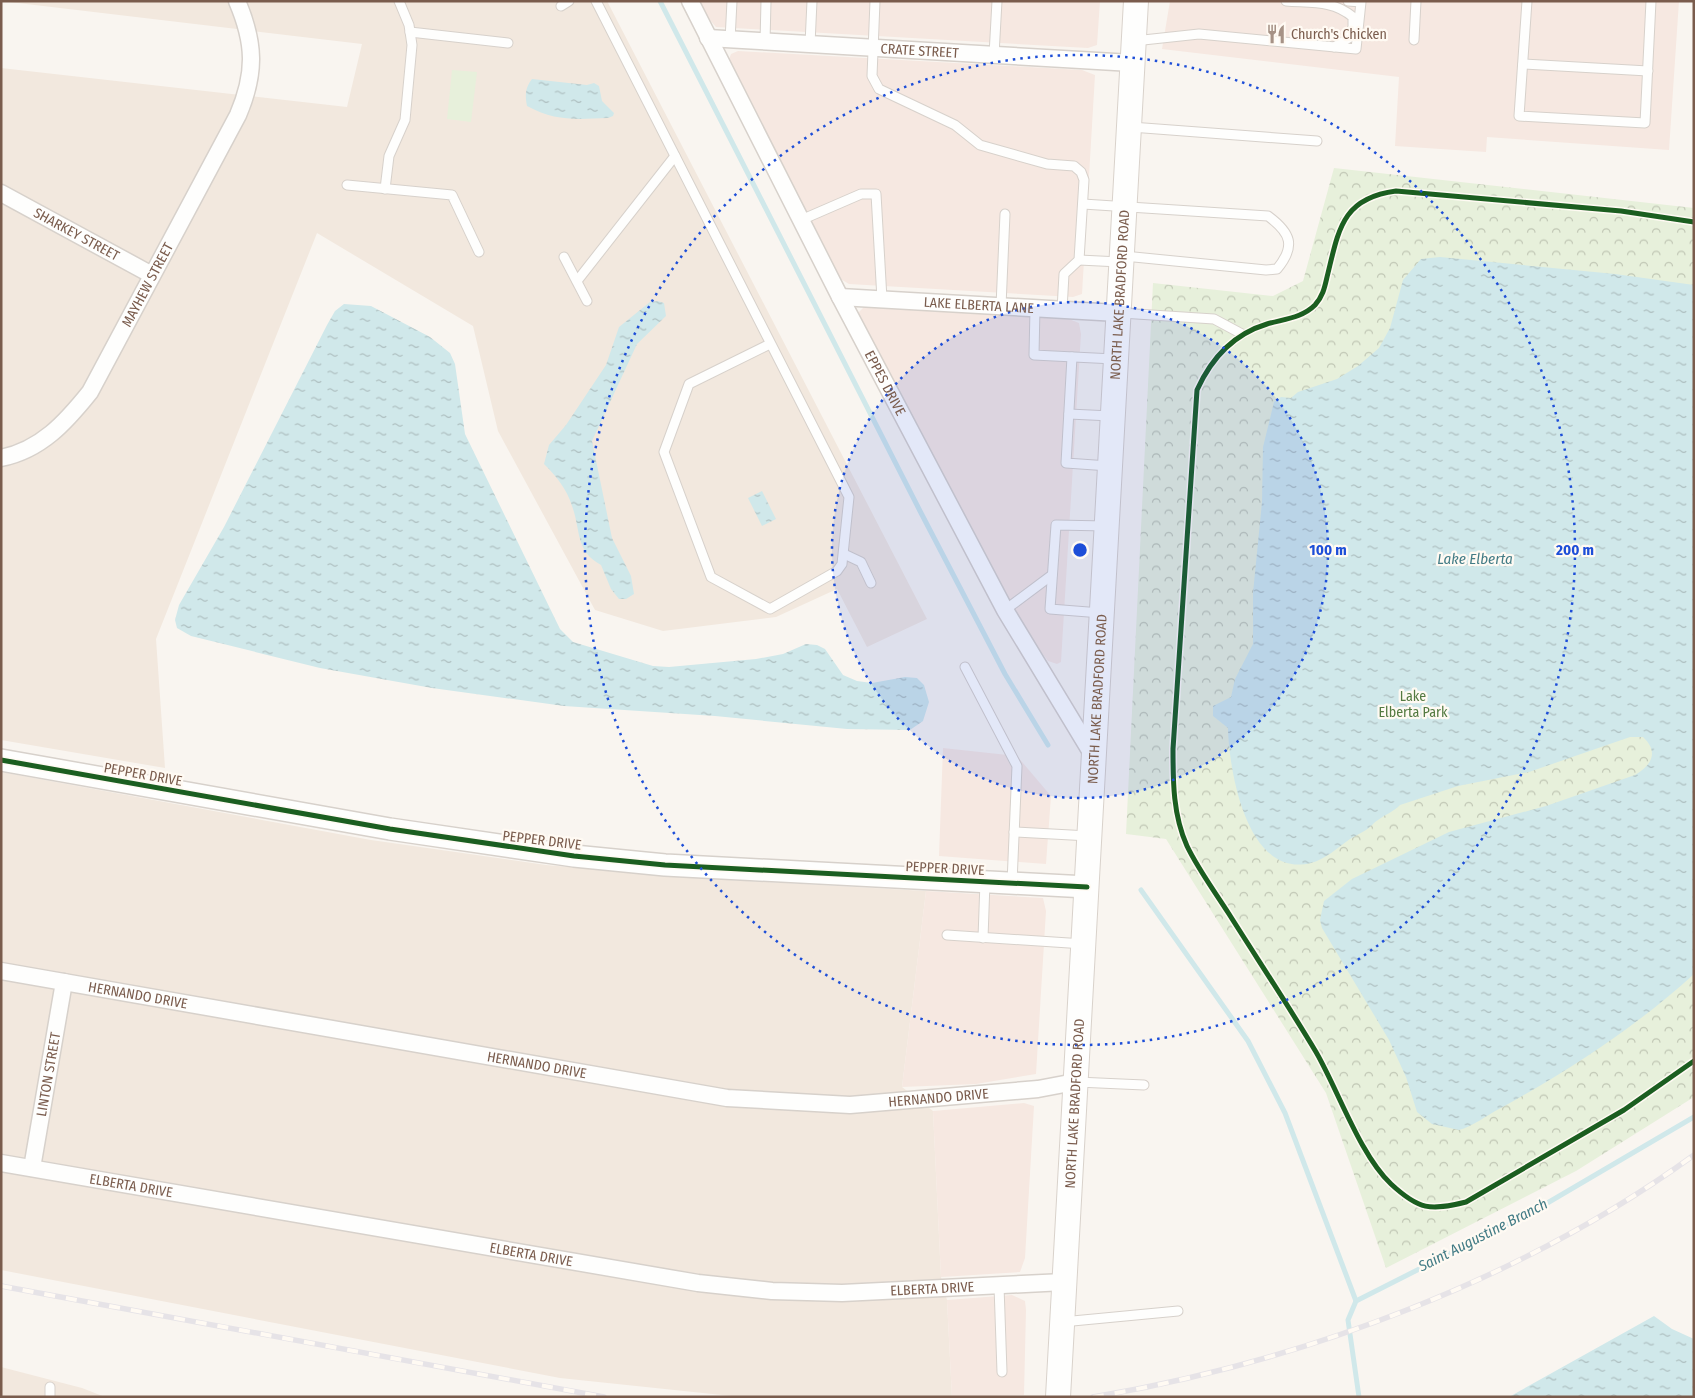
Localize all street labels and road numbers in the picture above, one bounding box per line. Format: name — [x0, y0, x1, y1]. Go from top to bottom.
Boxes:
street label: CRATE STREET — [880, 40, 960, 62]
street label: SHARKEY STREET — [31, 204, 123, 265]
street label: NORTH LAKE BRADFORD ROAD — [1107, 209, 1133, 380]
street label: MAYHEW STREET — [118, 239, 177, 330]
street label: LAKE ELBERTA LANE — [923, 294, 1035, 317]
street label: EPPES DRIVE — [861, 348, 909, 419]
street label: NORTH LAKE BRADFORD ROAD — [1084, 614, 1111, 784]
street label: PEPPER DRIVE — [102, 759, 184, 790]
street label: PEPPER DRIVE — [502, 827, 583, 854]
street label: PEPPER DRIVE — [905, 858, 985, 879]
street label: HERNANDO DRIVE — [87, 978, 189, 1013]
street label: NORTH LAKE BRADFORD ROAD — [1062, 1018, 1088, 1189]
street label: LINTON STREET — [33, 1030, 64, 1118]
street label: HERNANDO DRIVE — [486, 1048, 588, 1082]
street label: HERNANDO DRIVE — [888, 1085, 990, 1111]
street label: ELBERTA DRIVE — [88, 1170, 174, 1201]
street label: ELBERTA DRIVE — [488, 1239, 574, 1270]
street label: ELBERTA DRIVE — [890, 1278, 975, 1300]

